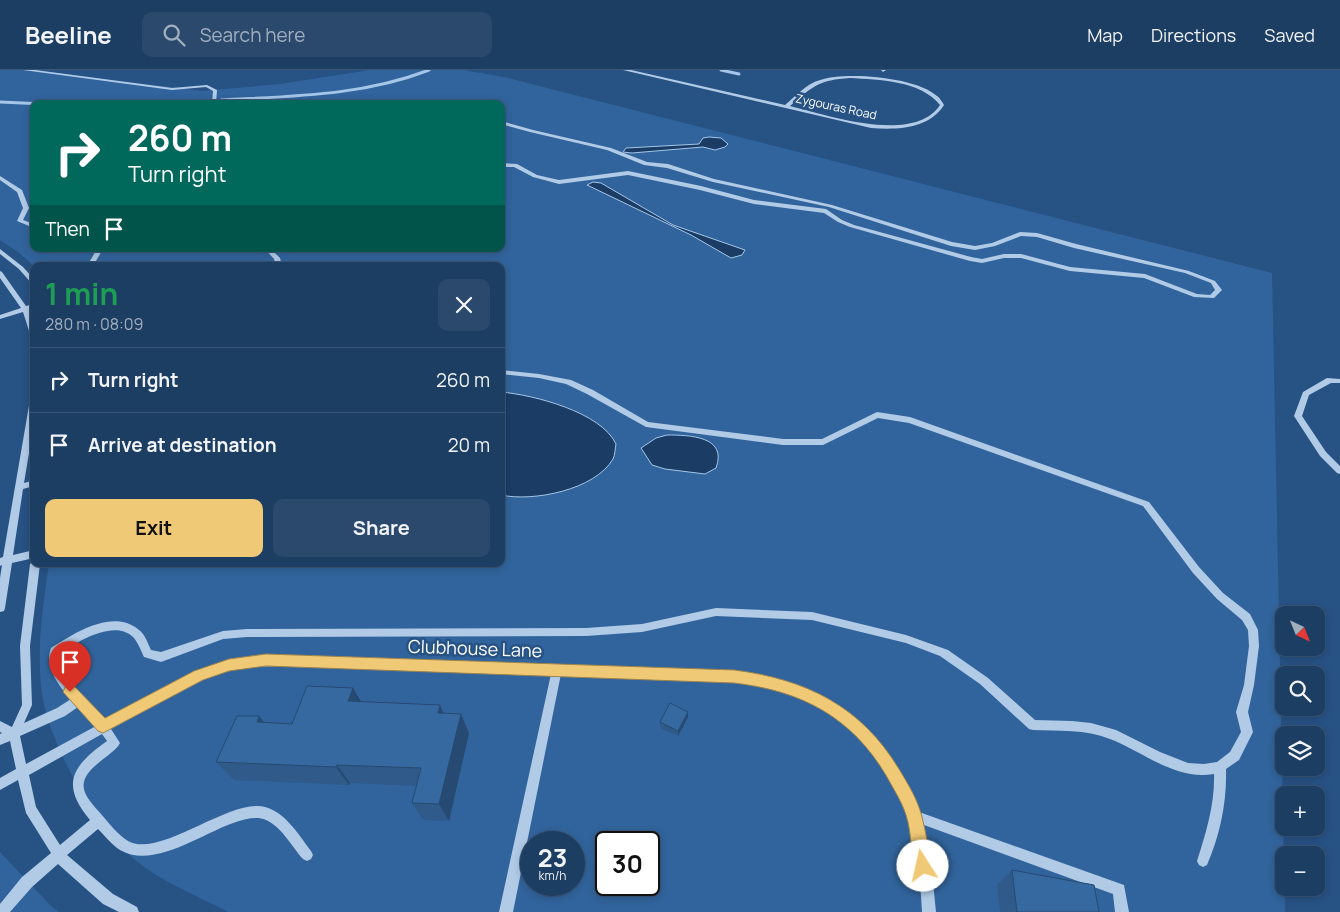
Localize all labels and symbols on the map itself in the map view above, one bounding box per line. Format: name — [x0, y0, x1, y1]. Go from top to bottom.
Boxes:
street label: Zygouras Road — [794, 90, 878, 123]
north arrow — [1275, 606, 1325, 656]
street label: Clubhouse Lane — [407, 634, 543, 662]
pin — [49, 641, 91, 692]
speed limit sign: 30 — [595, 831, 660, 896]
position arrow — [896, 839, 948, 891]

